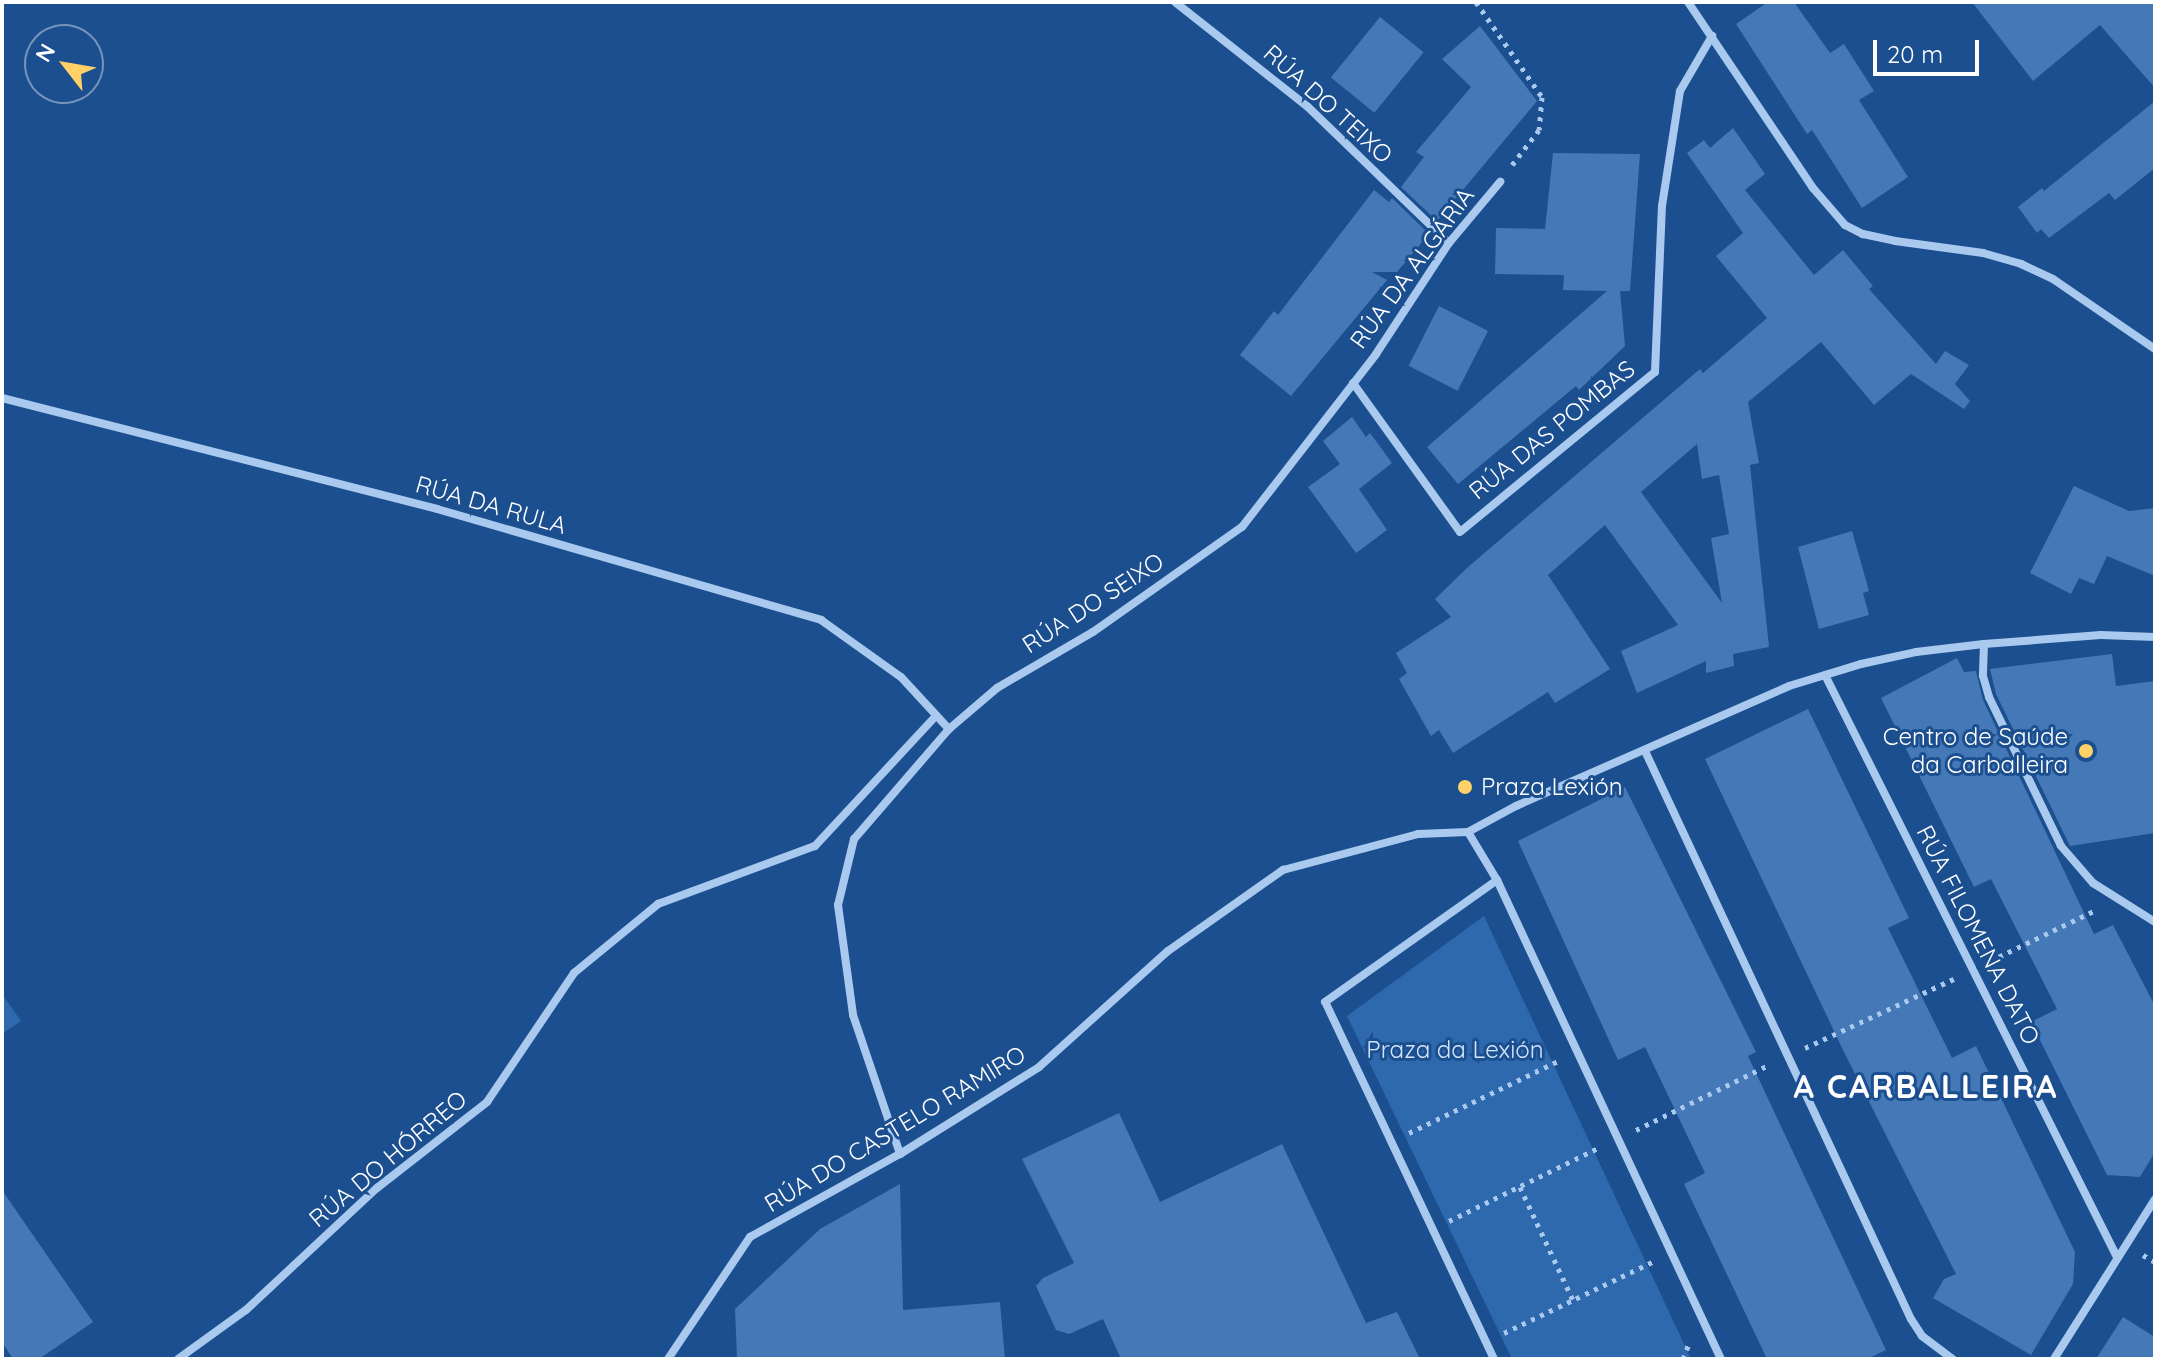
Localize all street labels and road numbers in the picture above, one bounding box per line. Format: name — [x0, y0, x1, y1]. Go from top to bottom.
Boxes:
street label: RÚA DO TEIXO — [1258, 39, 1398, 169]
street label: RÚA DA ALGÁRIA — [1344, 182, 1480, 354]
street label: RÚA DAS POMBAS — [1463, 354, 1641, 506]
street label: RÚA DA RULA — [412, 470, 570, 540]
street label: RÚA DO SEIXO — [1017, 547, 1169, 659]
street label: RÚA FILOMENA DATO — [1910, 821, 2046, 1049]
street label: RÚA DO CASTELO RAMIRO — [759, 1040, 1031, 1218]
street label: RÚA DO HÓRREO — [303, 1085, 473, 1233]

